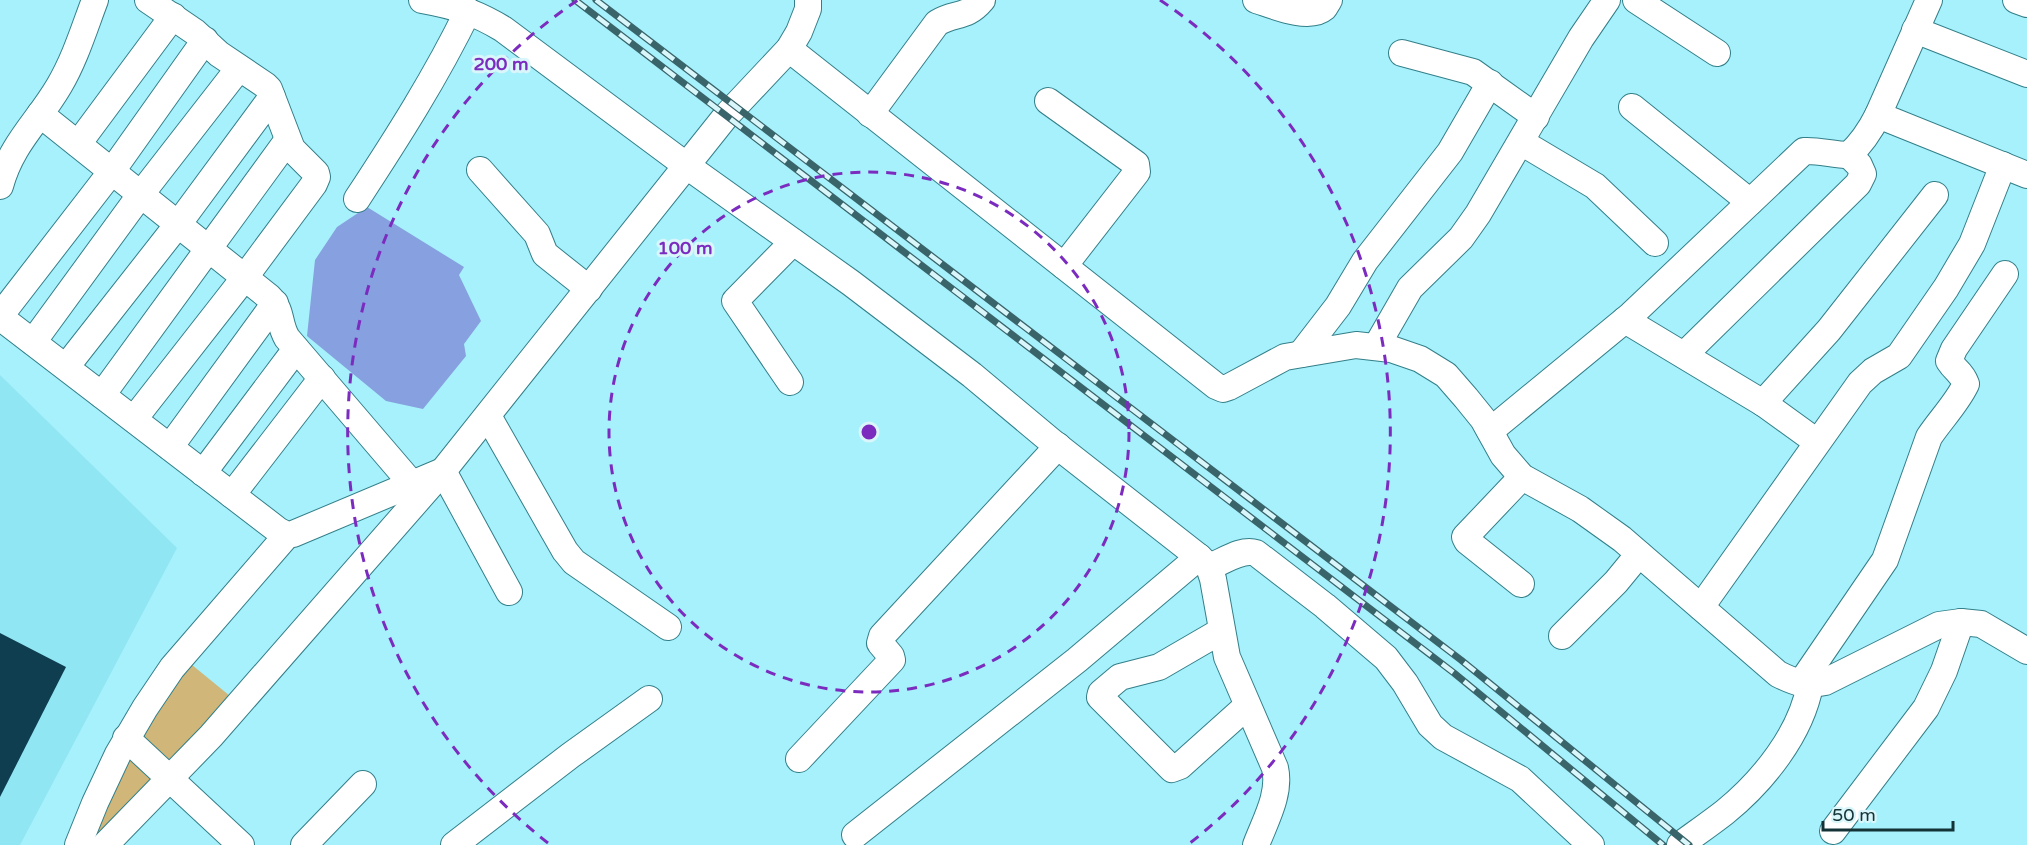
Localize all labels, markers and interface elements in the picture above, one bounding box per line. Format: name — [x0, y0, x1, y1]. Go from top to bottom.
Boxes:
text: 200 m — [473, 53, 529, 75]
text: 100 m — [657, 237, 713, 259]
centre of rings — [859, 422, 879, 442]
scale bar — [1823, 794, 1954, 832]
text: 50 m — [1832, 804, 1876, 826]

